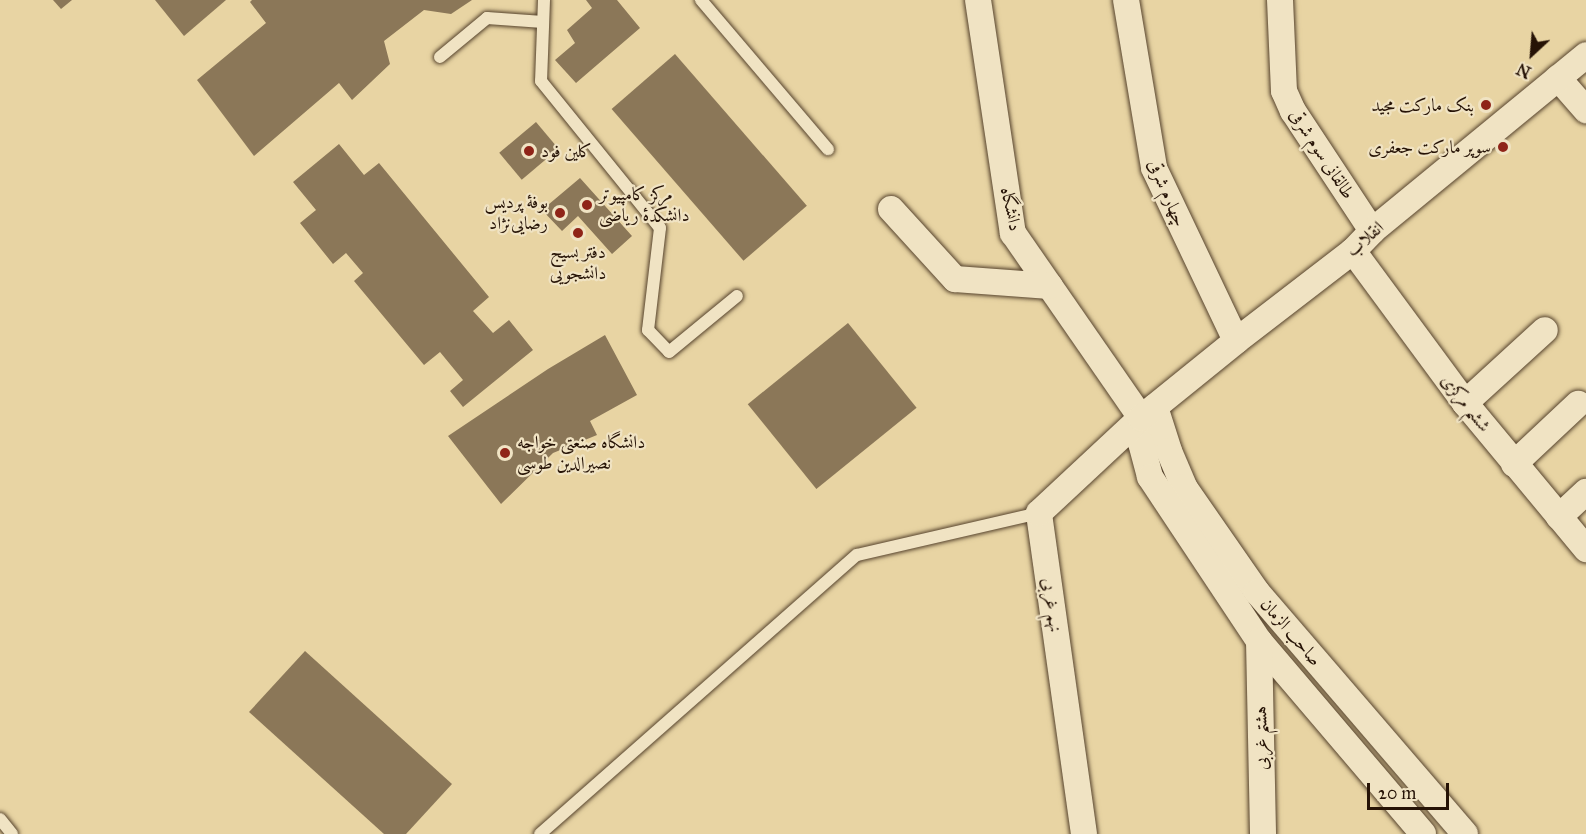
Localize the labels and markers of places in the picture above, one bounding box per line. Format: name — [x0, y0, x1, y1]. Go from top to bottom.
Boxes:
place label: بنک‌ مارکت مجید — [1371, 94, 1474, 116]
marker: بنک‌ مارکت مجید — [1479, 98, 1493, 112]
place label: سوپر مارکت جعفری — [1368, 136, 1491, 158]
place label: کلین فود — [541, 140, 592, 162]
marker: سوپر مارکت جعفری — [1496, 140, 1510, 154]
marker: کلین فود — [522, 144, 536, 158]
place label: مرکز کامپیوتر دانشکدهٔ ریاضی — [599, 184, 690, 226]
place label: بوفهٔ پردیس رضایی‌نژاد — [484, 192, 548, 234]
marker: مرکز کامپیوتر دانشکدهٔ ریاضی — [580, 198, 594, 212]
marker: بوفهٔ پردیس رضایی‌نژاد — [553, 206, 567, 220]
marker: دفتر بسیج دانشجویی — [571, 226, 585, 240]
place label: دفتر بسیج دانشجویی — [550, 242, 606, 284]
place label: دانشگاه صنعتی خواجه نصیرالدین طوسی — [517, 432, 645, 474]
marker: دانشگاه صنعتی خواجه نصیرالدین طوسی — [498, 446, 512, 460]

